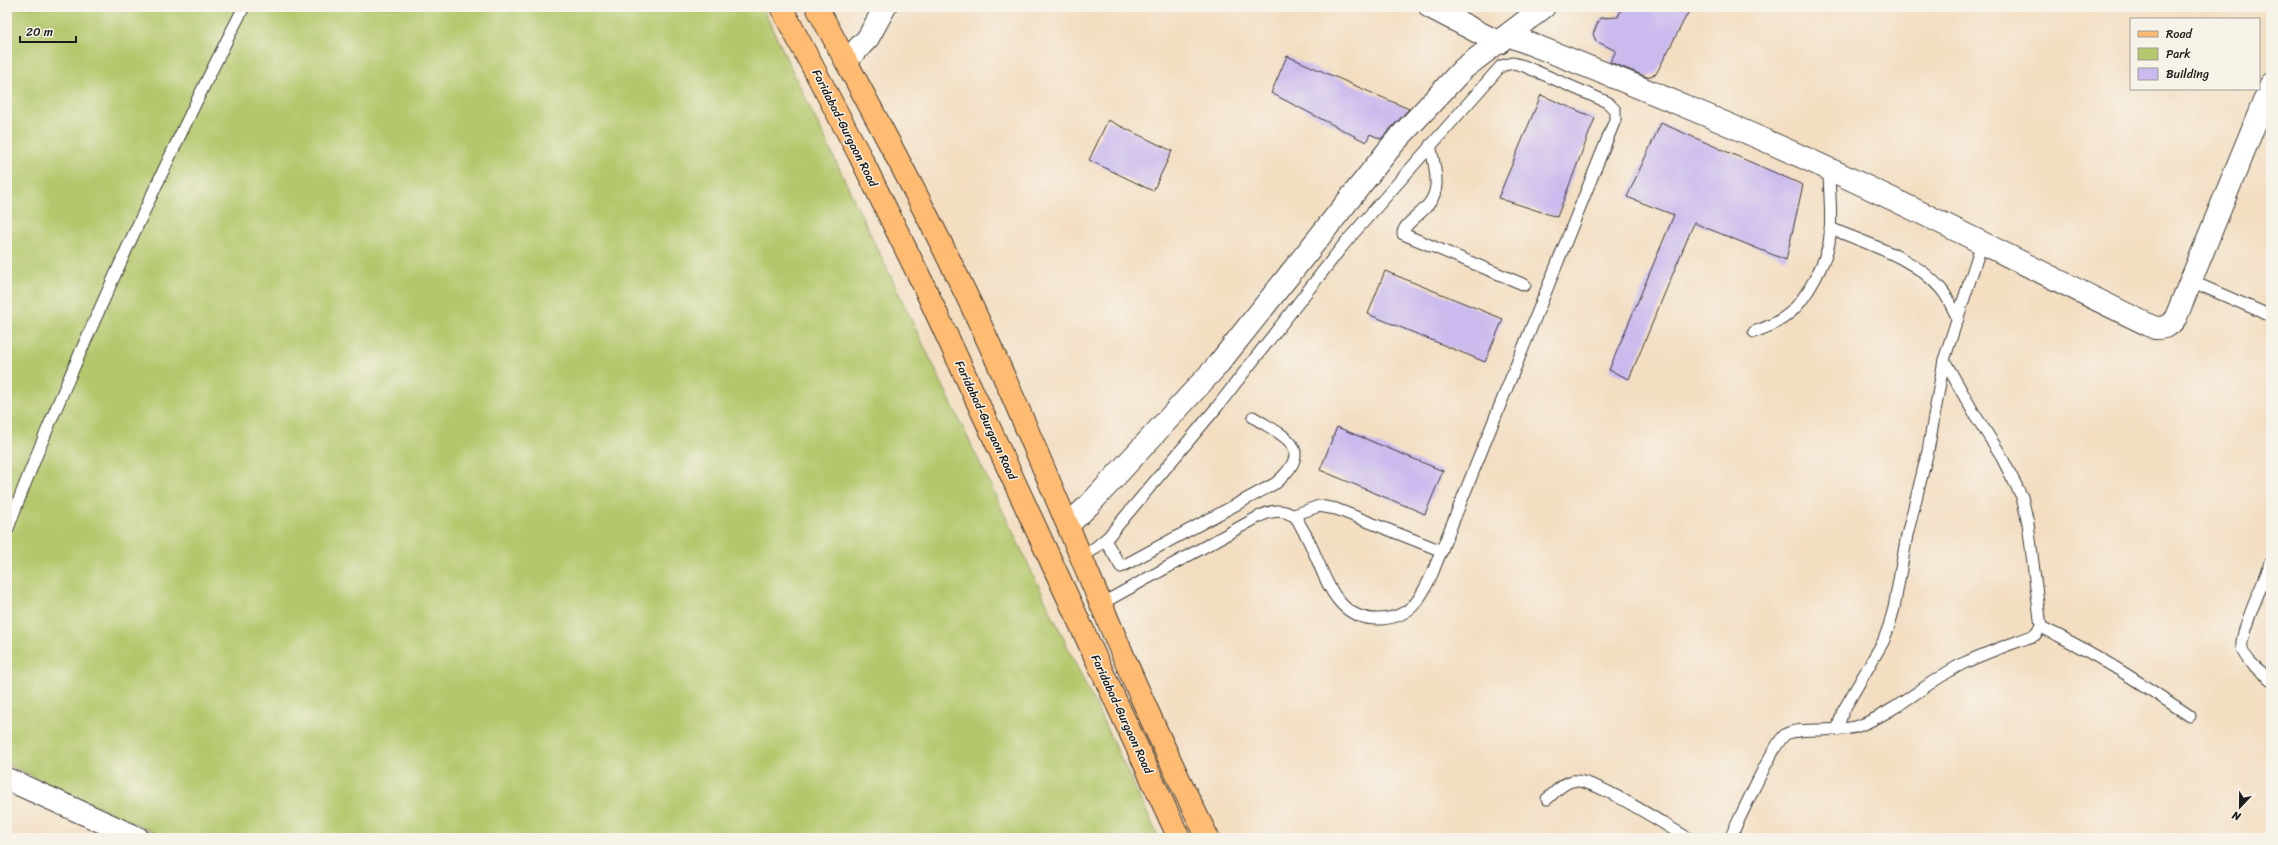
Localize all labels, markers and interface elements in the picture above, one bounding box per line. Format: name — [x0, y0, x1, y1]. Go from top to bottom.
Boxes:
scale bar — [20, 18, 76, 44]
legend — [2130, 18, 2260, 90]
text: 20 m — [26, 21, 53, 43]
text: Road — [2166, 23, 2193, 45]
text: Park — [2166, 43, 2191, 65]
text: Building — [2166, 63, 2209, 85]
street label: Faridabad-Gurgaon Road — [806, 65, 885, 191]
street label: Faridabad-Gurgaon Road — [949, 357, 1024, 484]
street label: Faridabad-Gurgaon Road — [1085, 651, 1160, 778]
north arrow — [2220, 787, 2260, 827]
text: N — [2229, 805, 2244, 826]

